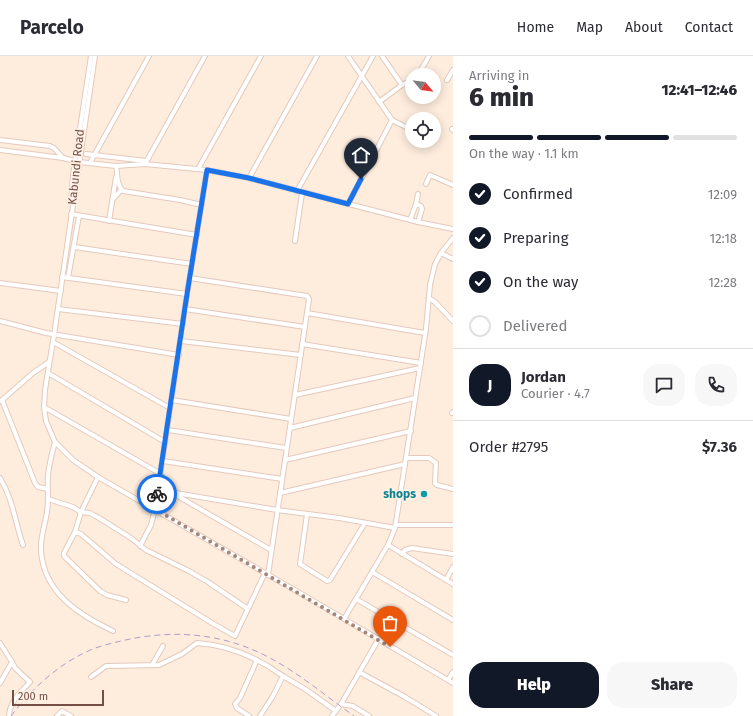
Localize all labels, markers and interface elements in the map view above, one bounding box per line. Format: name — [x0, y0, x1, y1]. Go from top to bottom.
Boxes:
text: Parcelo — [20, 16, 84, 39]
text: Home — [517, 19, 554, 36]
text: Map — [576, 19, 603, 36]
text: About — [625, 19, 663, 36]
text: Contact — [685, 19, 733, 36]
north arrow — [405, 68, 441, 104]
map controls — [405, 68, 441, 148]
text: Arriving in — [469, 68, 529, 83]
text: 12:41–12:46 — [662, 81, 737, 99]
text: 6 min — [469, 82, 534, 113]
button: locate — [405, 112, 441, 148]
street label: Kabundi Road — [65, 128, 87, 206]
pin — [344, 138, 378, 179]
icon: home — [350, 144, 372, 166]
text: On the way · 1.1 km — [469, 146, 579, 161]
icon: check — [469, 183, 491, 205]
text: Confirmed — [503, 185, 573, 203]
text: 12:09 — [708, 187, 737, 202]
icon: check — [469, 227, 491, 249]
text: Preparing — [503, 229, 568, 247]
text: 12:18 — [710, 231, 737, 246]
icon: check — [469, 271, 491, 293]
text: On the way — [503, 273, 578, 291]
text: 12:28 — [708, 275, 737, 290]
text: Delivered — [503, 317, 567, 335]
button: chat — [643, 364, 685, 406]
button: phone — [695, 364, 737, 406]
text: Jordan — [521, 368, 566, 386]
text: J — [488, 376, 492, 394]
text: Courier · 4.7 — [521, 386, 590, 401]
text: Order #2795 — [469, 438, 548, 456]
text: $7.36 — [702, 438, 737, 456]
courier — [137, 474, 177, 514]
icon: bike — [146, 483, 168, 505]
place label: shops — [383, 487, 416, 501]
marker: shops — [419, 489, 429, 499]
pin — [373, 606, 407, 647]
icon: bag — [379, 612, 401, 634]
button: Help — [469, 662, 599, 708]
button: Share — [607, 662, 737, 708]
scale bar — [12, 688, 104, 707]
text: 200 m — [18, 690, 48, 703]

